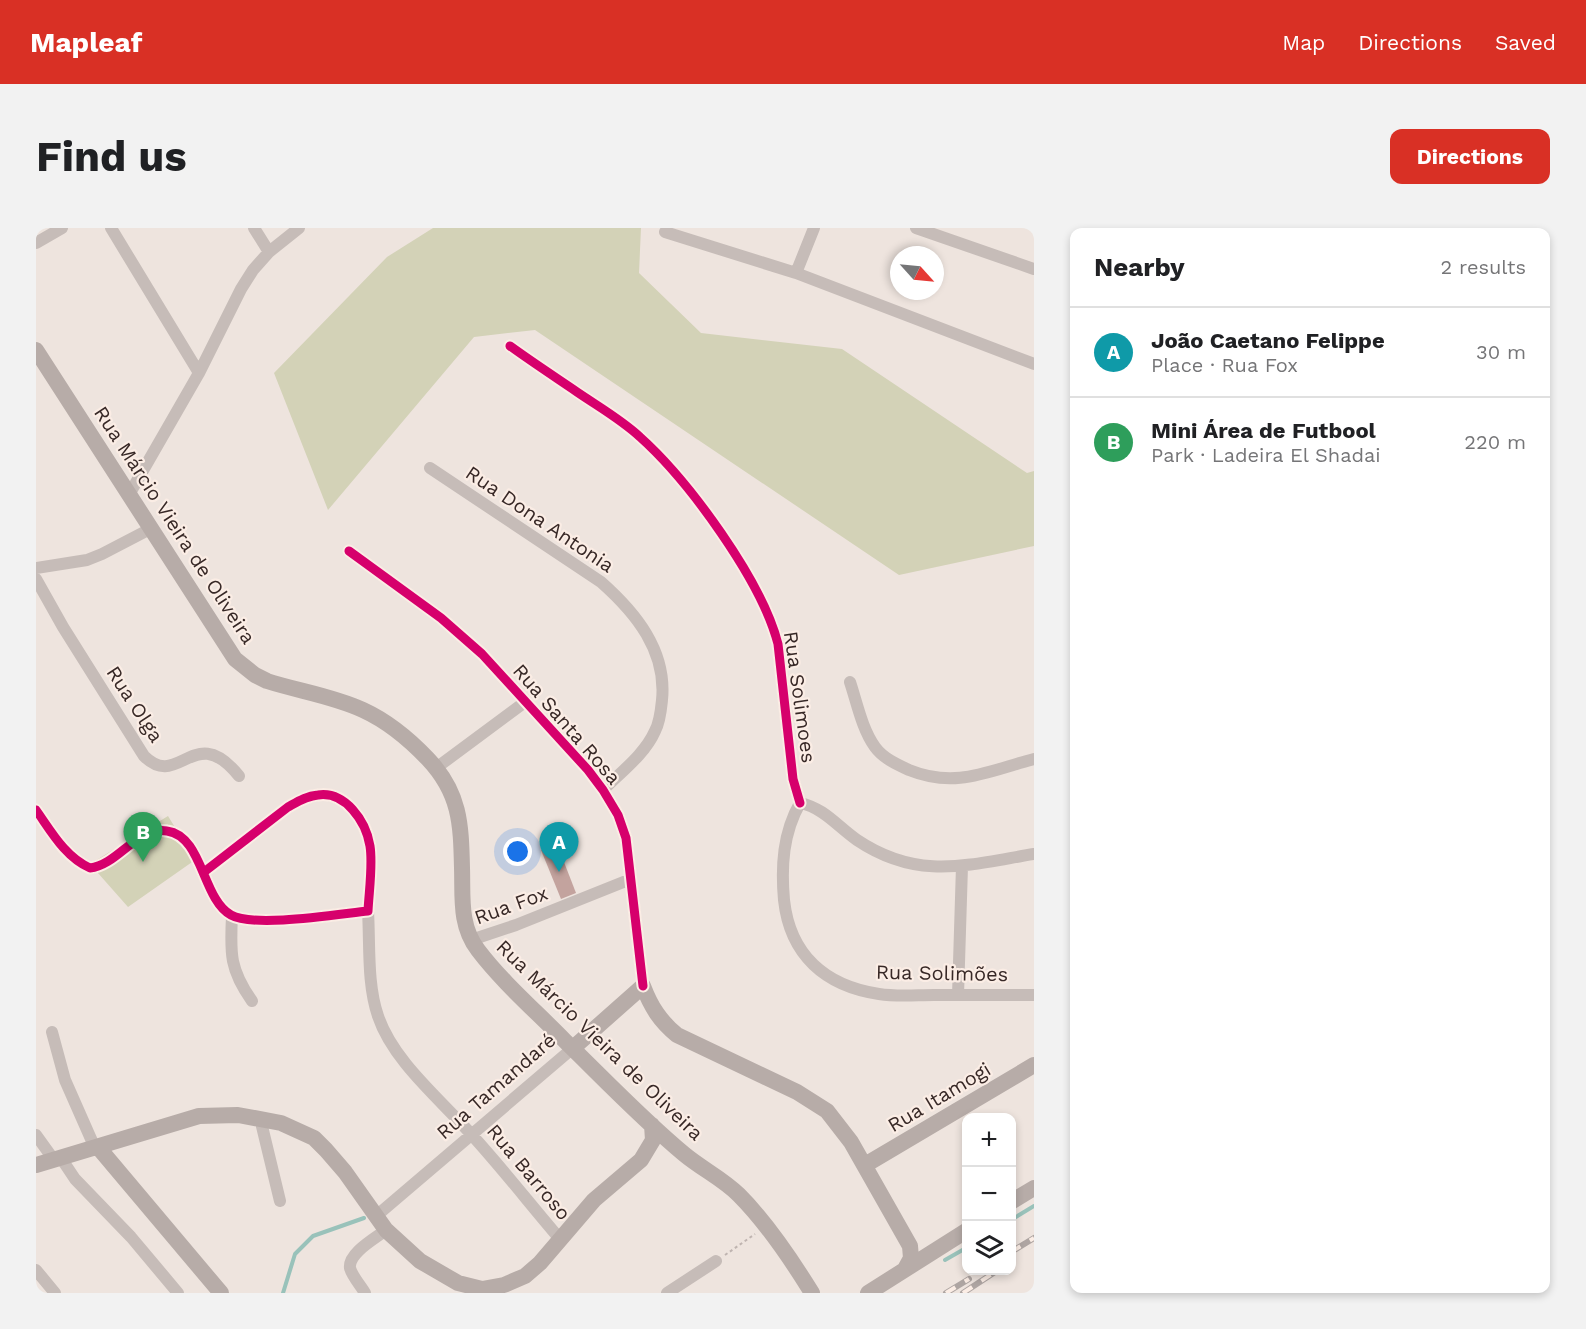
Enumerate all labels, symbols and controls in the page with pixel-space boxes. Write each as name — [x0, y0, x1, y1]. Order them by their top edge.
text: Mapleaf — [30, 26, 142, 59]
text: Map — [1282, 30, 1325, 55]
text: Directions — [1358, 30, 1462, 55]
text: Saved — [1495, 30, 1556, 55]
button: Directions — [1390, 129, 1550, 184]
text: Find us — [36, 132, 187, 181]
north arrow — [890, 246, 944, 300]
text: Nearby — [1094, 252, 1185, 282]
text: 2 results — [1441, 255, 1526, 279]
text: João Caetano Felippe — [1151, 328, 1385, 353]
text: A — [1107, 340, 1120, 364]
text: 30 m — [1476, 340, 1526, 364]
text: Place · Rua Fox — [1151, 353, 1298, 377]
street label: Rua Márcio Vieira de Oliveira — [89, 402, 261, 648]
text: Mini Área de Futbool — [1151, 418, 1376, 443]
text: B — [1107, 430, 1120, 454]
text: 220 m — [1464, 430, 1526, 454]
text: Park · Ladeira El Shadai — [1151, 443, 1381, 467]
street label: Rua Dona Antonia — [461, 461, 619, 577]
street label: Rua Solimoes — [779, 630, 821, 764]
street label: Rua Santa Rosa — [508, 659, 626, 789]
street label: Rua Olga — [101, 661, 169, 747]
pin: B — [124, 812, 162, 862]
pin: A — [540, 822, 578, 872]
your location — [503, 837, 532, 866]
street label: Rua Fox — [471, 881, 551, 929]
street label: Rua Márcio Vieira de Oliveira — [492, 935, 708, 1145]
street label: Rua Solimões — [876, 960, 1008, 986]
street label: Rua Tamandaré — [432, 1028, 560, 1144]
street label: Rua Itamogi — [883, 1057, 995, 1137]
map controls — [962, 1113, 1016, 1275]
button: + — [962, 1113, 1016, 1167]
street label: Rua Barroso — [482, 1119, 576, 1225]
button: − — [962, 1167, 1016, 1221]
button: layers — [962, 1221, 1016, 1275]

